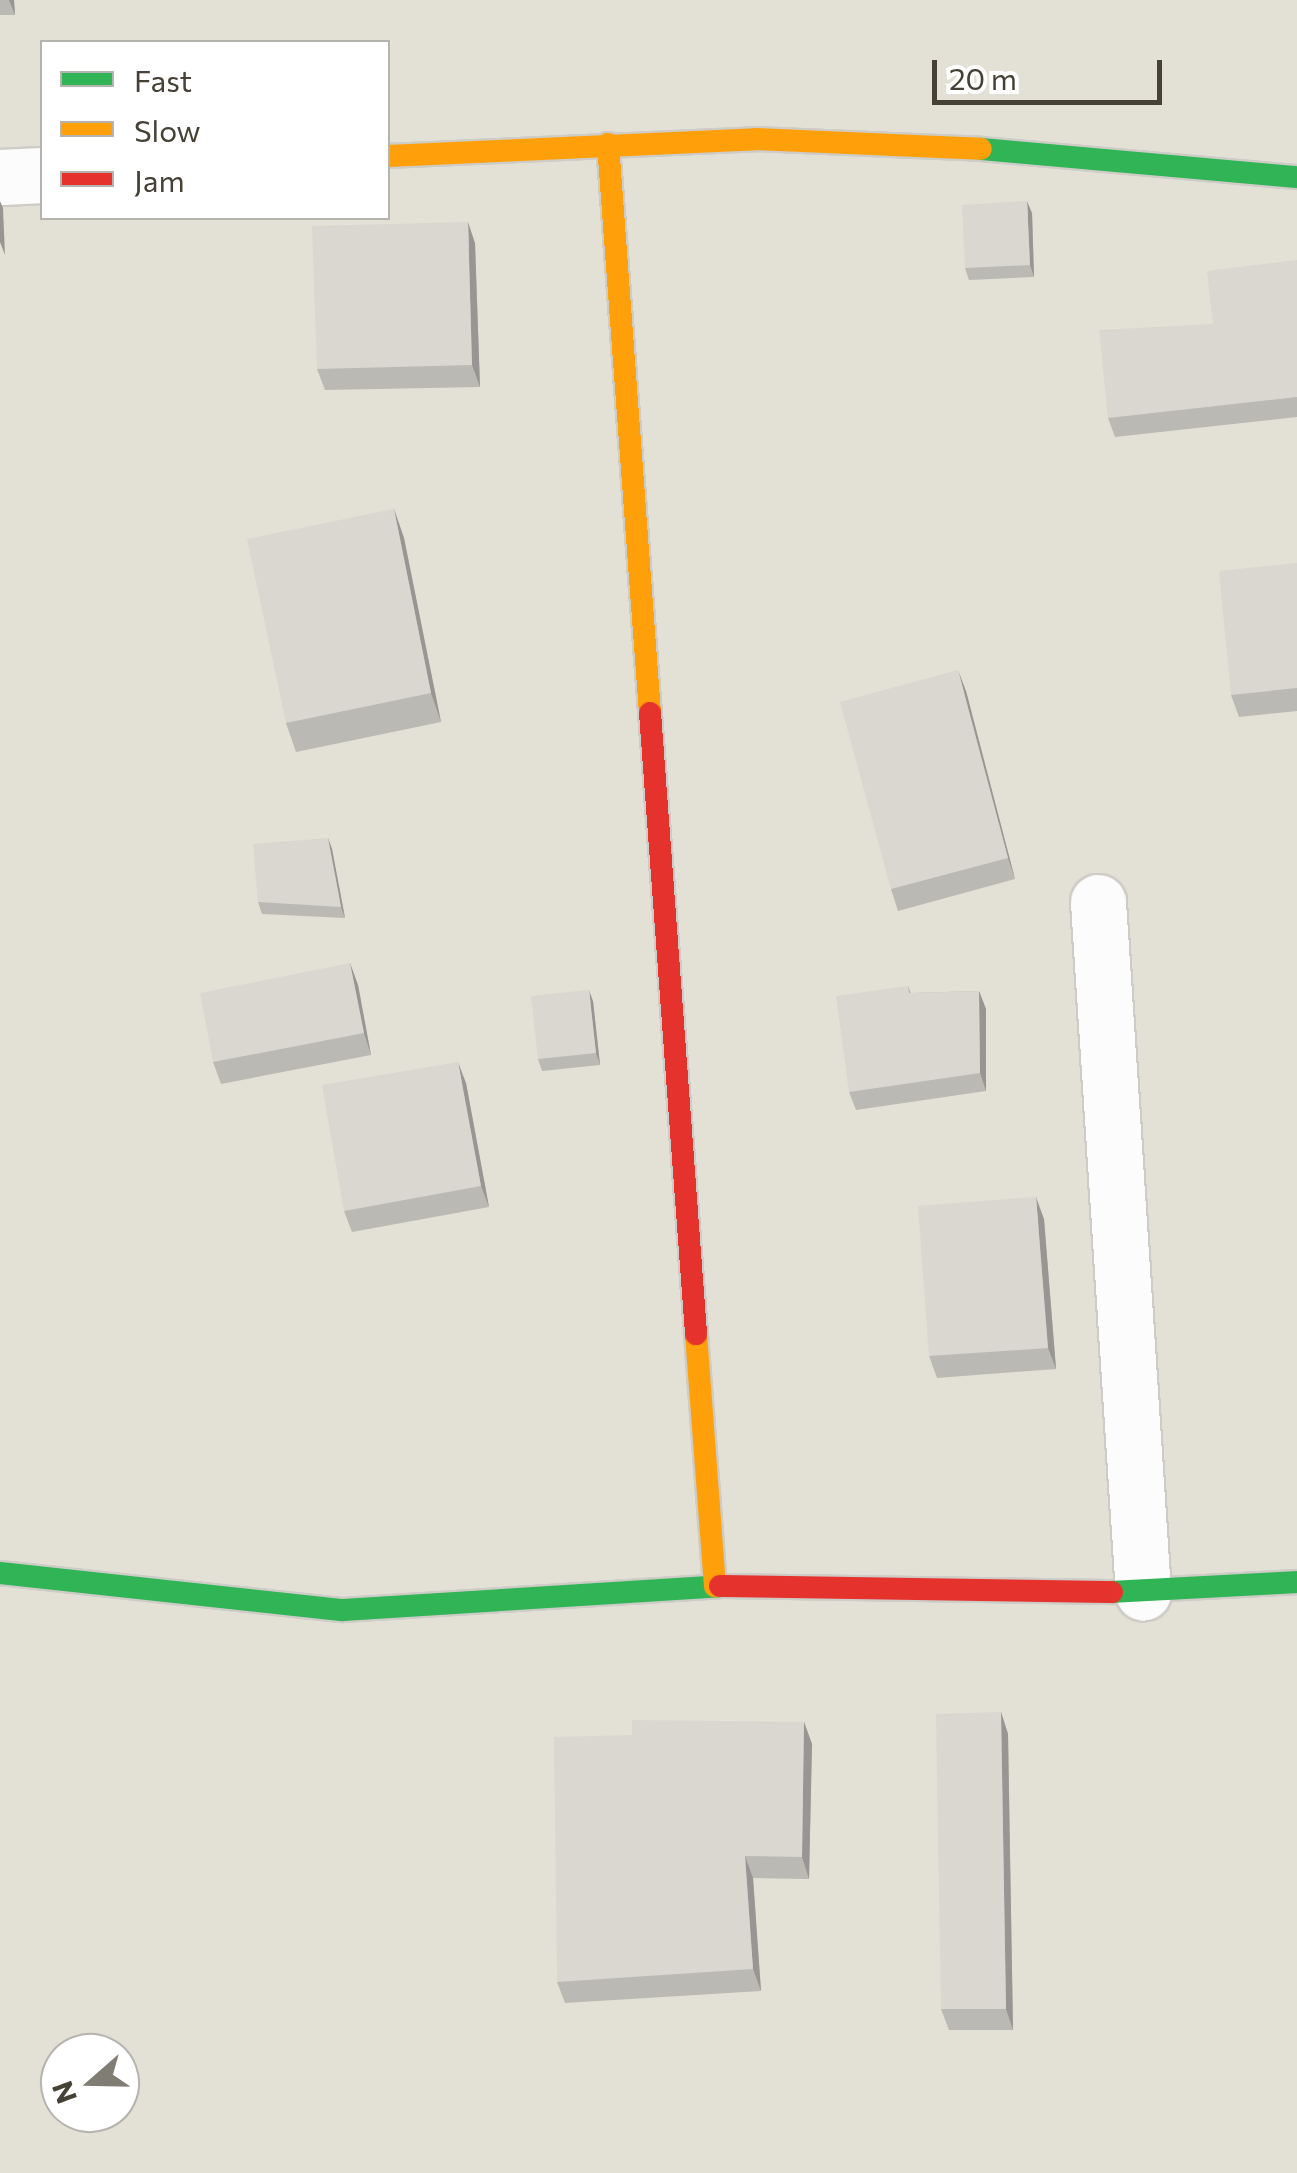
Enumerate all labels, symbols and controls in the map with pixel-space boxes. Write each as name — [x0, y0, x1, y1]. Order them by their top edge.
legend — [40, 40, 390, 220]
scale bar — [937, 40, 1167, 102]
text: 20 m — [949, 59, 1017, 96]
text: Fast — [134, 61, 192, 98]
text: Slow — [134, 111, 201, 148]
text: Jam — [134, 161, 185, 198]
north arrow — [40, 2033, 140, 2133]
text: N — [44, 2077, 83, 2108]

